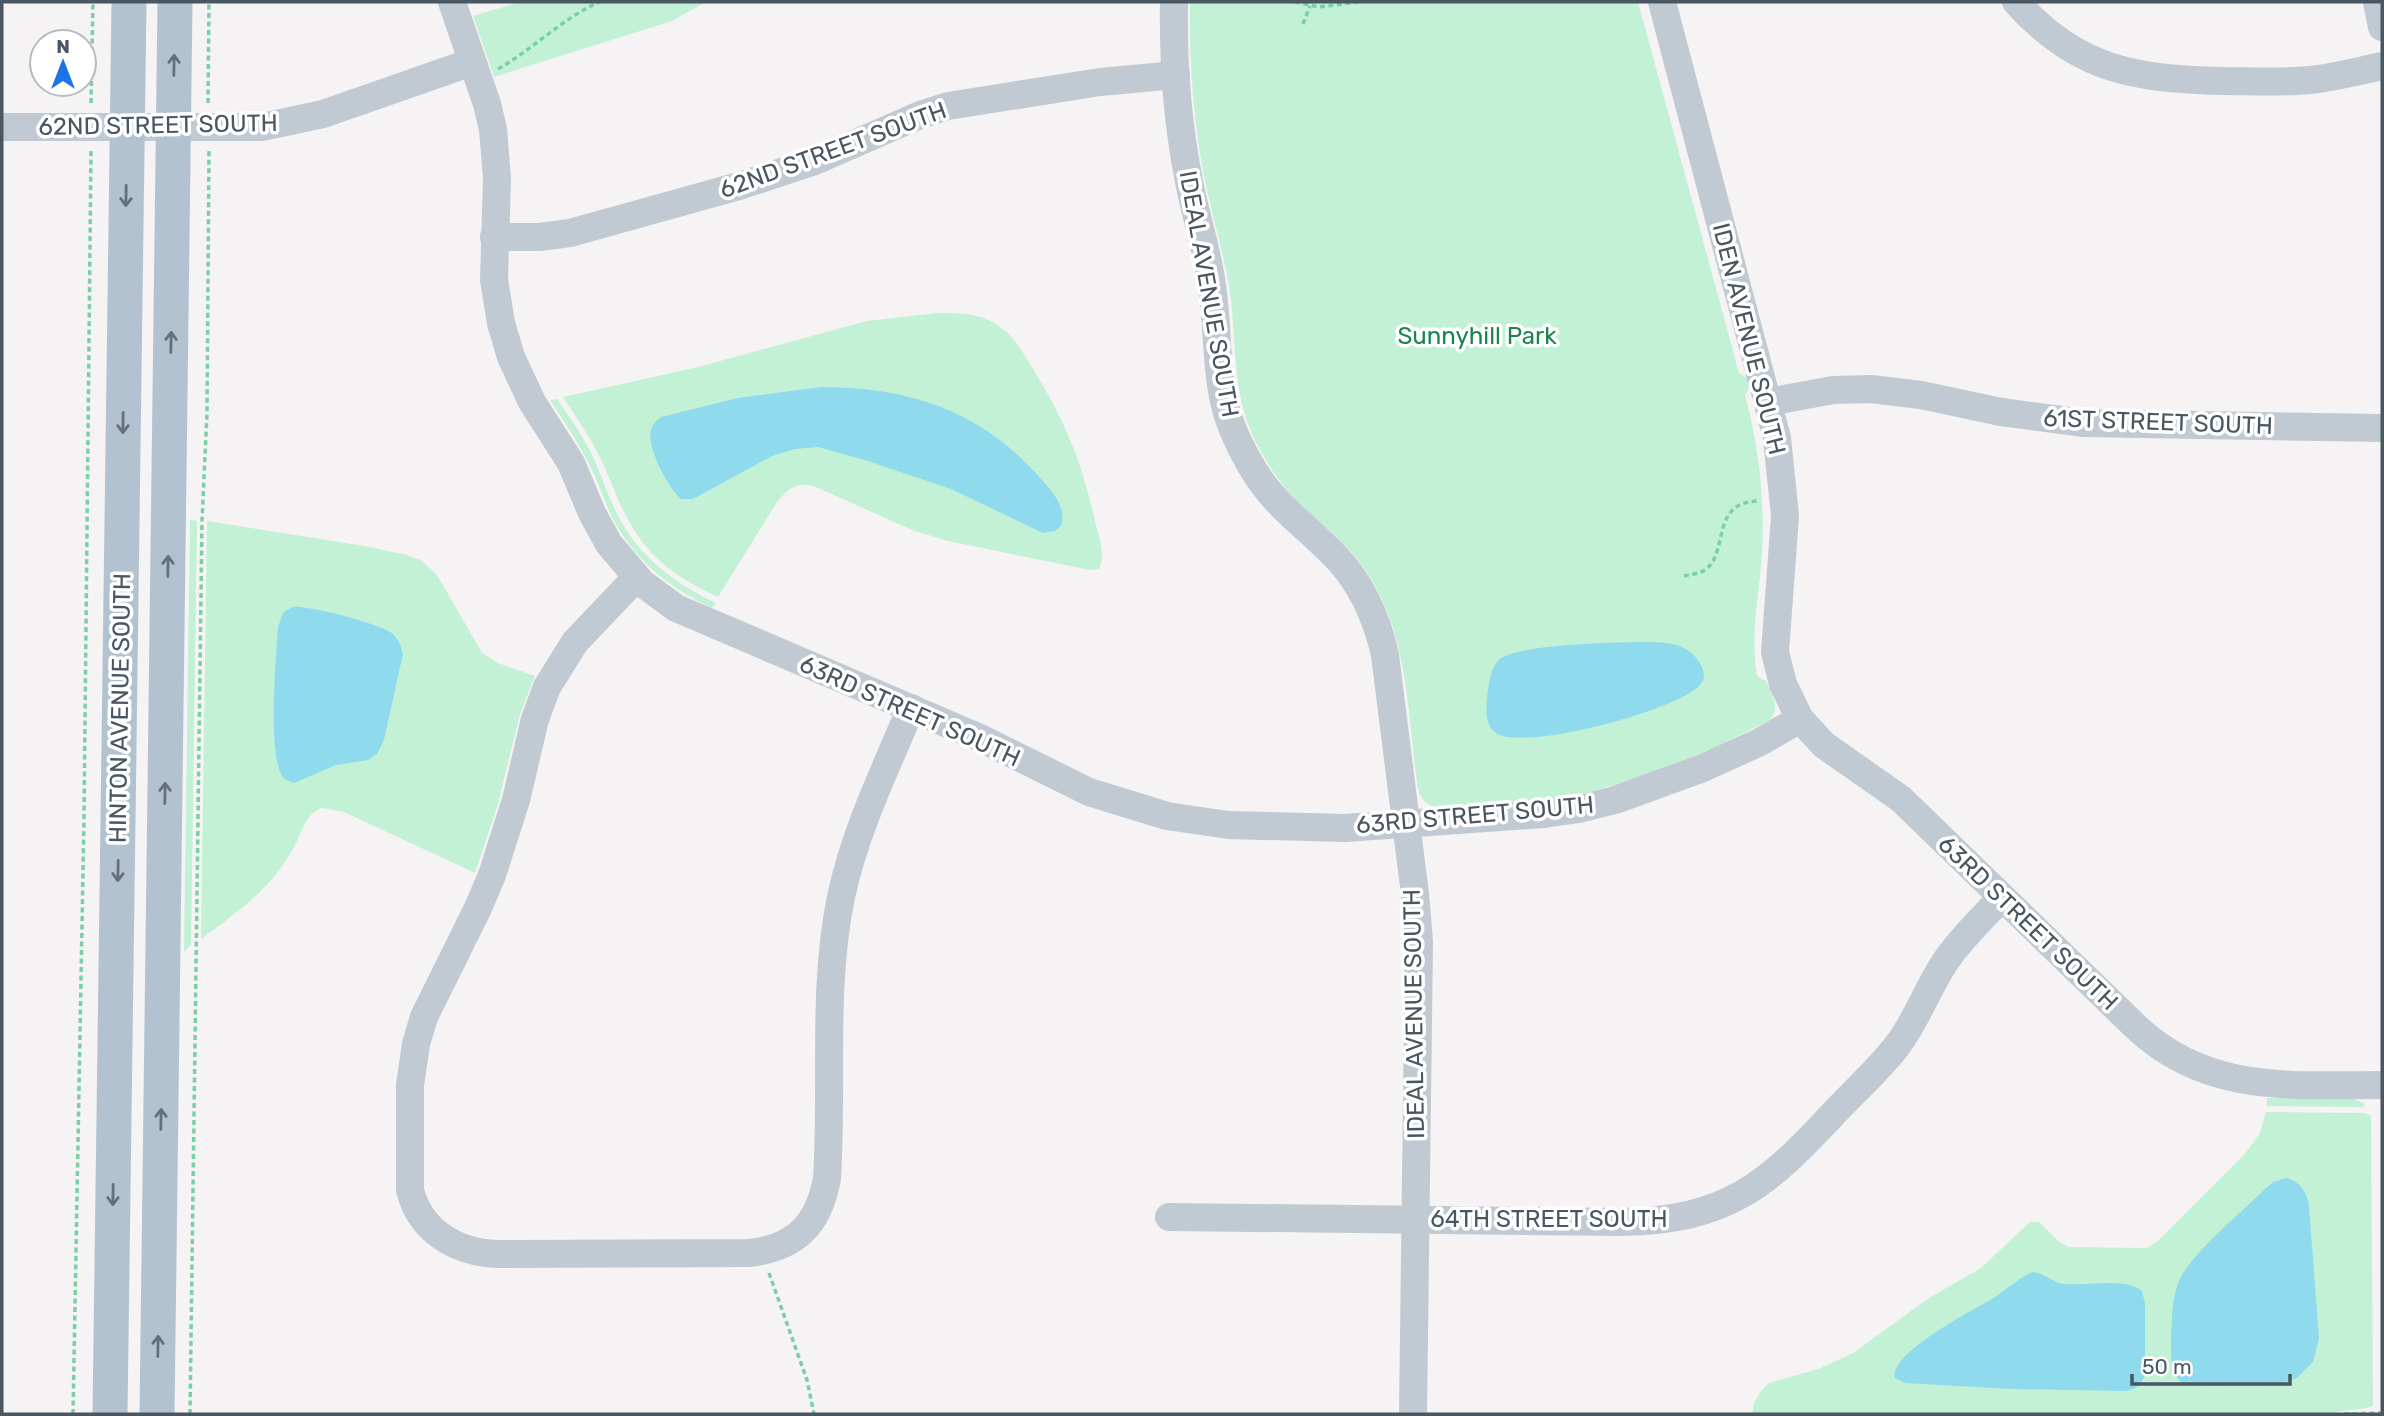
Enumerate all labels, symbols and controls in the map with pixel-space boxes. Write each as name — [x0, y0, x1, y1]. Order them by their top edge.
north arrow — [28, 28, 98, 98]
text: N — [56, 35, 70, 58]
one-way arrow — [168, 54, 181, 77]
street label: 62ND STREET SOUTH — [716, 96, 950, 204]
street label: 62ND STREET SOUTH — [38, 109, 278, 141]
street label: IDEAL AVENUE SOUTH — [1174, 168, 1244, 420]
one-way arrow — [119, 184, 133, 207]
street label: IDEN AVENUE SOUTH — [1707, 220, 1791, 458]
park label: Sunnyhill Park — [1397, 322, 1557, 350]
one-way arrow — [164, 330, 178, 353]
street label: 61ST STREET SOUTH — [2043, 404, 2273, 440]
one-way arrow — [116, 412, 130, 435]
one-way arrow — [161, 554, 175, 577]
street label: HINTON AVENUE SOUTH — [104, 573, 136, 843]
street label: 63RD STREET SOUTH — [795, 650, 1025, 772]
one-way arrow — [158, 782, 172, 805]
street label: 63RD STREET SOUTH — [1355, 791, 1595, 839]
street label: 63RD STREET SOUTH — [1932, 830, 2124, 1016]
one-way arrow — [111, 860, 124, 883]
street label: IDEAL AVENUE SOUTH — [1398, 889, 1430, 1139]
one-way arrow — [154, 1107, 167, 1130]
one-way arrow — [106, 1183, 120, 1206]
street label: 64TH STREET SOUTH — [1430, 1205, 1668, 1233]
one-way arrow — [151, 1335, 164, 1358]
scale bar — [2132, 1342, 2290, 1386]
text: 50 m — [2142, 1354, 2192, 1379]

